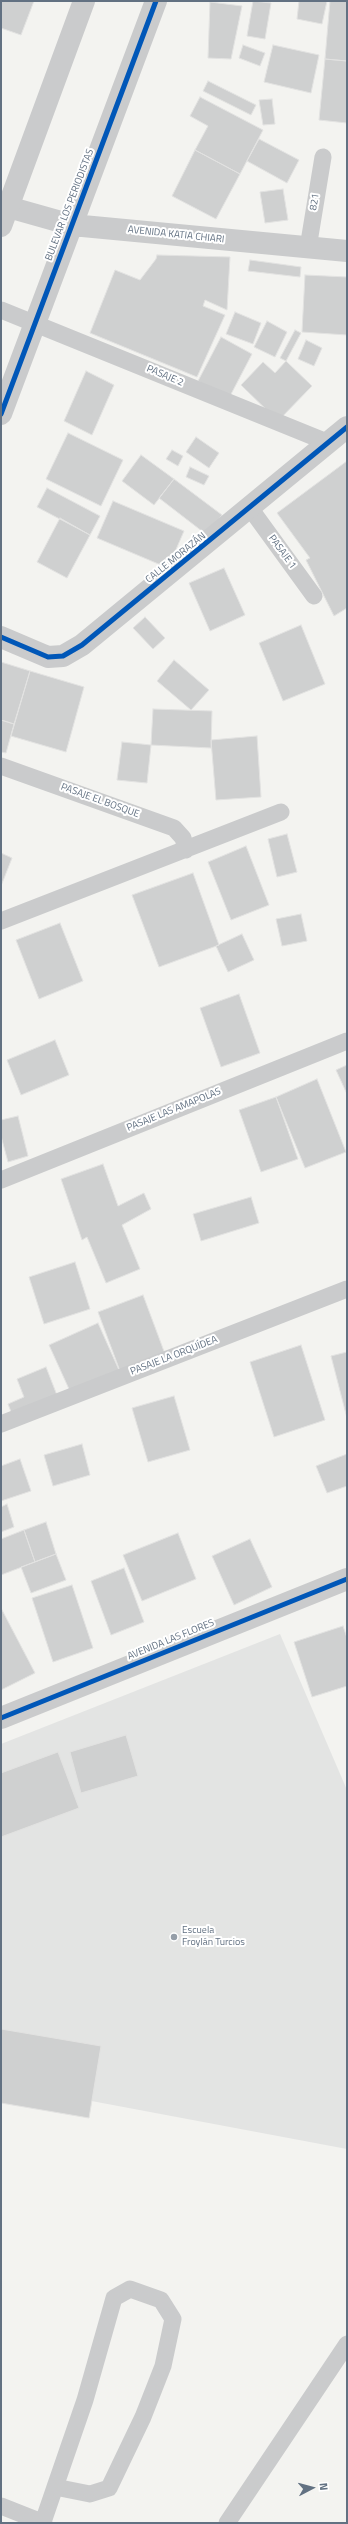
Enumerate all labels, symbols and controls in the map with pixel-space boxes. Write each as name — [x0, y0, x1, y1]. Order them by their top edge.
street label: BULEVAR LOS PERIODISTAS — [43, 147, 97, 263]
street label: 821 — [308, 193, 322, 211]
street label: AVENIDA KATIA CHIARI — [127, 224, 225, 246]
street label: PASAJE 2 — [145, 363, 185, 389]
street label: CALLE MORAZÁN — [144, 530, 208, 586]
street label: PASAJE 1 — [266, 533, 298, 571]
street label: PASAJE EL BOSQUE — [59, 781, 141, 821]
street label: PASAJE LAS AMAPOLAS — [125, 1086, 223, 1134]
street label: PASAJE LA ORQUÍDEA — [129, 1334, 219, 1378]
street label: AVENIDA LAS FLORES — [126, 1617, 216, 1663]
place label: Escuela Froylán Turcios — [182, 1925, 245, 1948]
marker: Escuela Froylán Turcios — [169, 1932, 179, 1942]
north arrow — [292, 2468, 332, 2508]
text: N — [316, 2482, 332, 2491]

